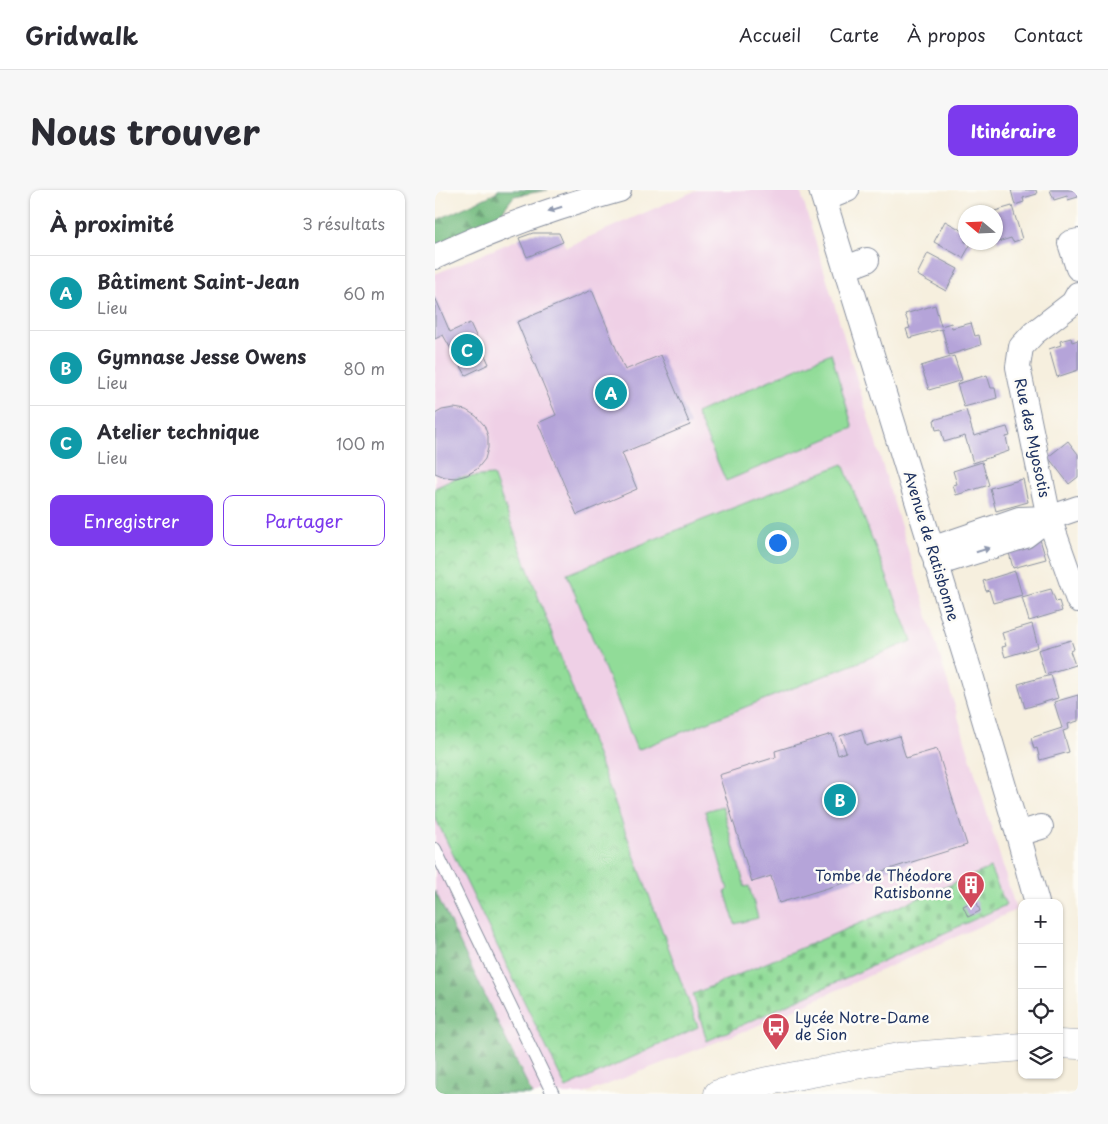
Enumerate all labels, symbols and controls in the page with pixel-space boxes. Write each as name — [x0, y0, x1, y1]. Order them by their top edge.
text: Gridwalk — [25, 17, 138, 53]
text: Accueil — [739, 21, 801, 48]
text: Carte — [829, 21, 879, 48]
text: À propos — [907, 21, 985, 48]
text: Contact — [1013, 21, 1083, 48]
text: Nous trouver — [30, 104, 260, 157]
button: Itinéraire — [948, 105, 1078, 156]
one-way arrow — [547, 205, 562, 213]
north arrow — [958, 205, 1003, 250]
text: À proximité — [50, 207, 174, 239]
text: 3 résultats — [302, 211, 385, 235]
text: Bâtiment Saint-Jean — [97, 267, 300, 295]
text: A — [60, 281, 72, 305]
text: 60 m — [343, 281, 385, 305]
text: Lieu — [97, 295, 128, 319]
pin: C — [451, 331, 483, 369]
text: Gymnase Jesse Owens — [97, 342, 306, 370]
text: B — [61, 356, 71, 380]
text: 80 m — [343, 356, 385, 380]
text: Lieu — [97, 370, 128, 394]
pin: A — [595, 374, 627, 412]
street label: Rue des Myosotis — [1010, 376, 1057, 500]
text: Atelier technique — [97, 417, 260, 445]
text: C — [60, 431, 72, 455]
text: 100 m — [336, 431, 385, 455]
text: Lieu — [97, 445, 128, 469]
street label: Avenue de Ratisbonne — [899, 468, 966, 623]
button: Enregistrer — [50, 495, 213, 546]
button: Partager — [223, 495, 385, 546]
your location — [765, 530, 791, 556]
one-way arrow — [975, 545, 990, 553]
pin: B — [824, 781, 856, 819]
place label: Tombe de Théodore Ratisbonne — [815, 863, 952, 903]
building icon: Tombe de Théodore Ratisbonne — [956, 870, 986, 909]
map controls — [1018, 899, 1063, 1079]
button: + — [1018, 899, 1063, 944]
button: − — [1018, 944, 1063, 989]
button: locate — [1018, 989, 1063, 1034]
place label: Lycée Notre-Dame de Sion — [795, 1005, 929, 1045]
bus stop icon: Lycée Notre-Dame de Sion — [761, 1012, 791, 1051]
button: layers — [1018, 1034, 1063, 1079]

